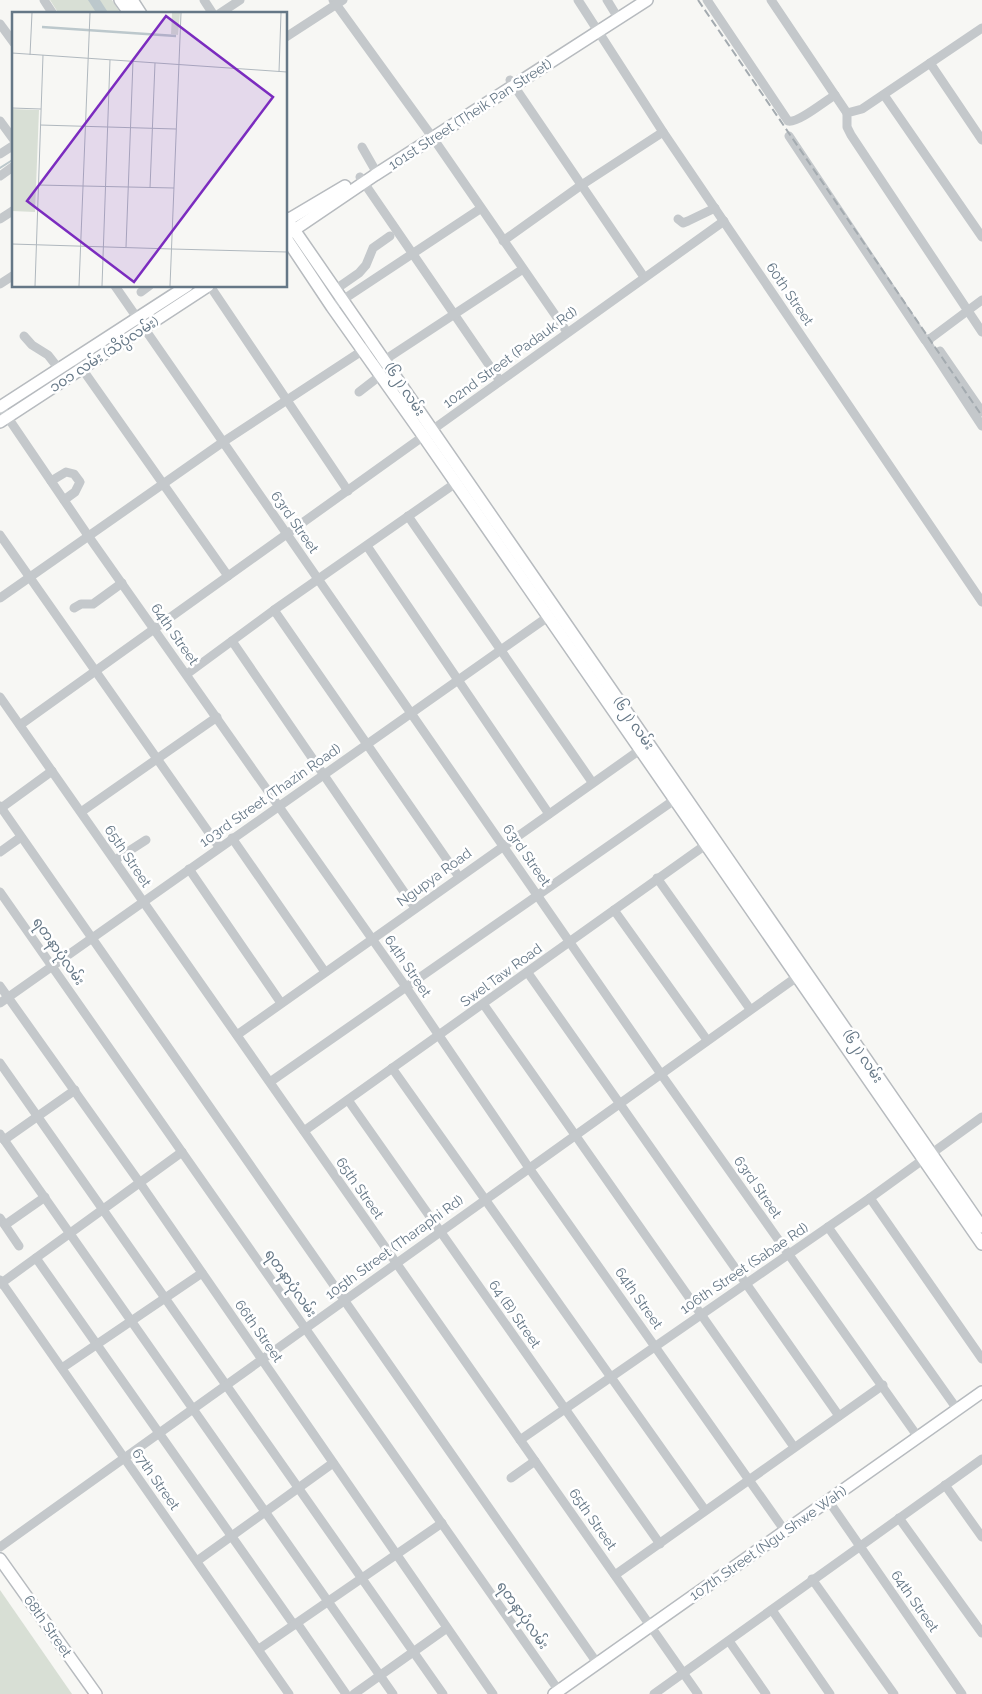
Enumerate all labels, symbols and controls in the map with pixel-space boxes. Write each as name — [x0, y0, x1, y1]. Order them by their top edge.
inset map — [12, 12, 288, 288]
street label: 101st Street (Theik Pan Street) — [385, 55, 555, 173]
street label: 60th Street — [763, 260, 817, 329]
street label: 102nd Street (Padauk Rd) — [440, 303, 580, 411]
street label: ၁၀၁ လမ်း (သိပ္ပံလမ်း) — [45, 311, 164, 399]
street label: (၆၂) လမ်း — [378, 358, 430, 421]
street label: 63rd Street — [268, 488, 322, 556]
street label: 64th Street — [148, 600, 202, 668]
street label: (၆၂) လမ်း — [607, 692, 660, 755]
street label: 103rd Street (Thazin Road) — [196, 740, 344, 850]
street label: 63rd Street — [500, 821, 554, 889]
street label: 65th Street — [101, 822, 155, 890]
street label: Ngupya Road — [394, 845, 474, 909]
street label: ရတနာပုံလမ်း — [26, 913, 90, 990]
street label: 64th Street — [381, 932, 435, 1000]
street label: Swel Taw Road — [457, 940, 545, 1010]
street label: (၆၂) လမ်း — [836, 1025, 888, 1088]
street label: 63rd Street — [731, 1153, 785, 1221]
street label: 65th Street — [333, 1154, 387, 1222]
street label: 105th Street (Tharaphi Rd) — [322, 1191, 466, 1302]
street label: 106th Street (Sabae Rd) — [677, 1219, 811, 1317]
street label: ရတနာပုံလမ်း — [258, 1245, 322, 1322]
street label: 64th Street — [612, 1264, 666, 1332]
street label: 64 (B) Street — [486, 1277, 544, 1351]
street label: 66th Street — [232, 1297, 286, 1365]
street label: 67th Street — [129, 1445, 183, 1513]
street label: 107th Street (Ngu Shwe Wah) — [686, 1482, 850, 1604]
street label: 65th Street — [566, 1485, 620, 1553]
street label: 64th Street — [888, 1567, 942, 1635]
street label: ရတနာပုံလမ်း — [490, 1577, 554, 1654]
street label: 68th Street — [21, 1592, 75, 1660]

